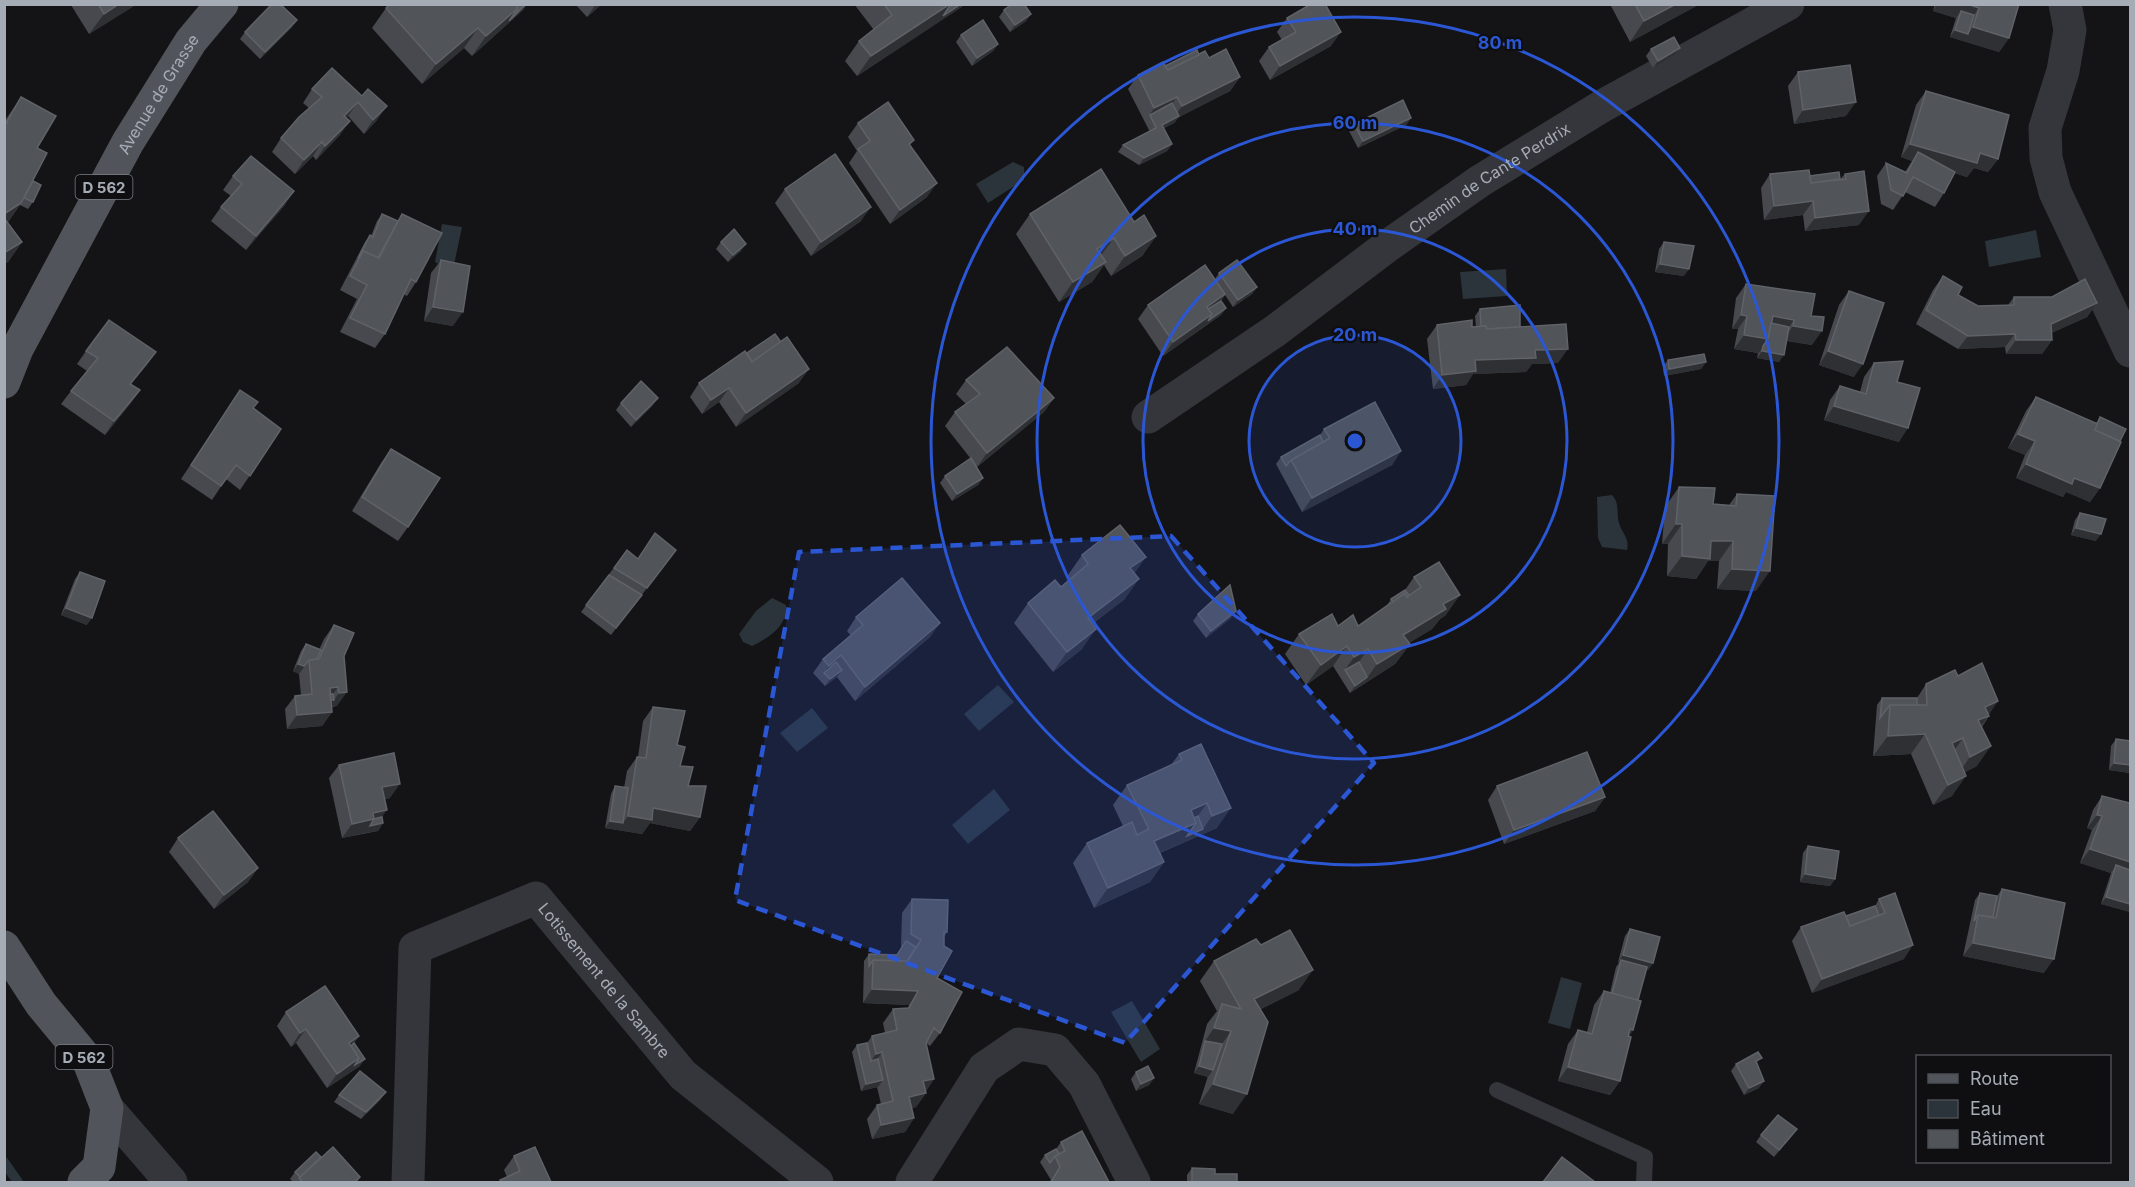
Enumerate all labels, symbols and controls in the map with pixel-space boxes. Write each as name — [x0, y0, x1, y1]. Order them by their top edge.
street label: Avenue de Grasse — [113, 30, 203, 157]
text: 80 m — [1478, 32, 1522, 53]
text: 60 m — [1333, 112, 1377, 133]
street label: Chemin de Cante Perdrix — [1405, 118, 1574, 238]
road number: D 562 — [76, 175, 132, 199]
text: 40 m — [1333, 218, 1378, 239]
text: 20 m — [1333, 324, 1377, 345]
centre of rings — [1345, 431, 1365, 451]
street label: Lotissement de la Sambre — [534, 899, 675, 1062]
road number: D 562 — [56, 1045, 112, 1069]
legend — [1916, 1055, 2111, 1163]
text: Route — [1970, 1068, 2019, 1089]
text: Eau — [1970, 1098, 2002, 1119]
text: Bâtiment — [1970, 1128, 2045, 1149]

